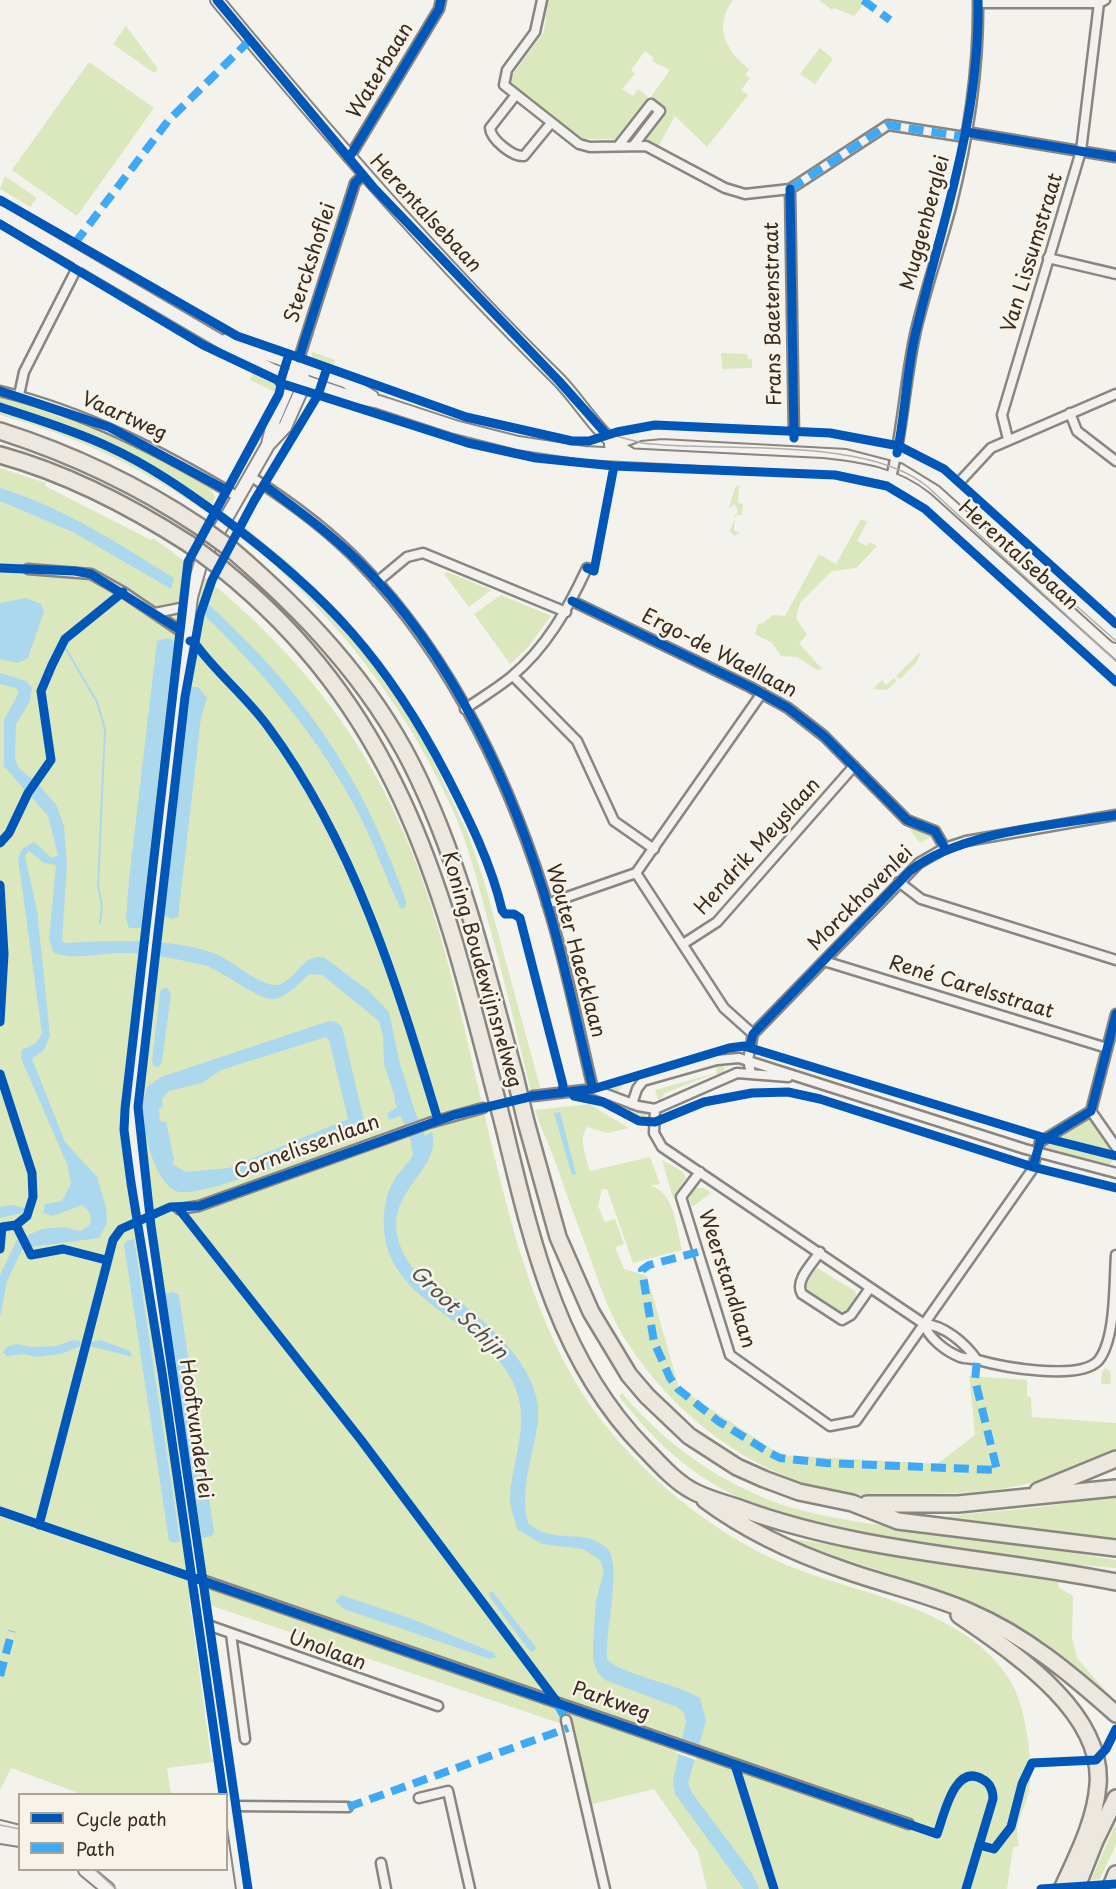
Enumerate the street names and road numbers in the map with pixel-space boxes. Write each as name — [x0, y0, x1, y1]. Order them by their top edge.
street label: Waterbaan — [343, 19, 419, 123]
street label: Herentalsebaan — [364, 150, 486, 278]
street label: Muggenberglei — [896, 153, 956, 293]
street label: Van Lissumstraat — [997, 170, 1069, 336]
street label: Sterckshoflei — [280, 200, 342, 326]
street label: Frans Baetenstraat — [760, 222, 788, 406]
street label: Vaartweg — [77, 387, 171, 447]
street label: Herentalsebaan — [953, 496, 1083, 616]
street label: Ergo-de Waellaan — [637, 605, 801, 703]
street label: Hendrik Meyslaan — [690, 774, 826, 920]
street label: Morckhovenlei — [804, 842, 918, 956]
street label: Koning Boudewijnsnelweg — [436, 849, 526, 1091]
street label: Wouter Haecklaan — [540, 862, 610, 1040]
street label: René Carelsstraat — [885, 951, 1057, 1025]
street label: Cornelissenlaan — [231, 1111, 383, 1185]
street label: Weerstandlaan — [692, 1207, 760, 1351]
street label: Hooftvunderlei — [173, 1358, 217, 1500]
street label: Unolaan — [285, 1626, 369, 1676]
street label: Parkweg — [569, 1678, 653, 1726]

